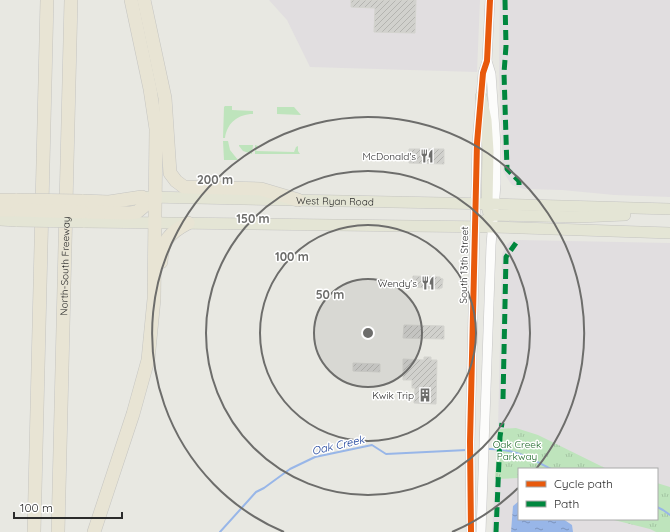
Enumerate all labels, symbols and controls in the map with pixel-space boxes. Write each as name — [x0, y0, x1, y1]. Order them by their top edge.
restaurant icon: McDonald's — [419, 148, 435, 164]
place label: McDonald's — [363, 150, 416, 163]
text: 200 m — [197, 172, 233, 187]
street label: West Ryan Road — [296, 194, 374, 208]
text: 150 m — [236, 211, 270, 226]
street label: North-South Freeway — [57, 216, 72, 316]
street label: South 13th Street — [457, 226, 471, 304]
text: 100 m — [275, 249, 309, 264]
restaurant icon: Wendy's — [420, 275, 436, 291]
place label: Wendy's — [378, 277, 417, 290]
text: 50 m — [316, 287, 344, 302]
centre of rings — [361, 326, 375, 340]
building icon: Kwik Trip — [417, 387, 433, 403]
place label: Kwik Trip — [372, 389, 414, 402]
water label: Oak Creek — [310, 432, 367, 458]
park label: Oak Creek Parkway — [493, 438, 541, 463]
legend — [518, 468, 658, 520]
text: Cycle path — [554, 476, 613, 491]
scale bar — [14, 494, 122, 520]
text: Path — [554, 496, 579, 511]
text: 100 m — [20, 500, 53, 515]

